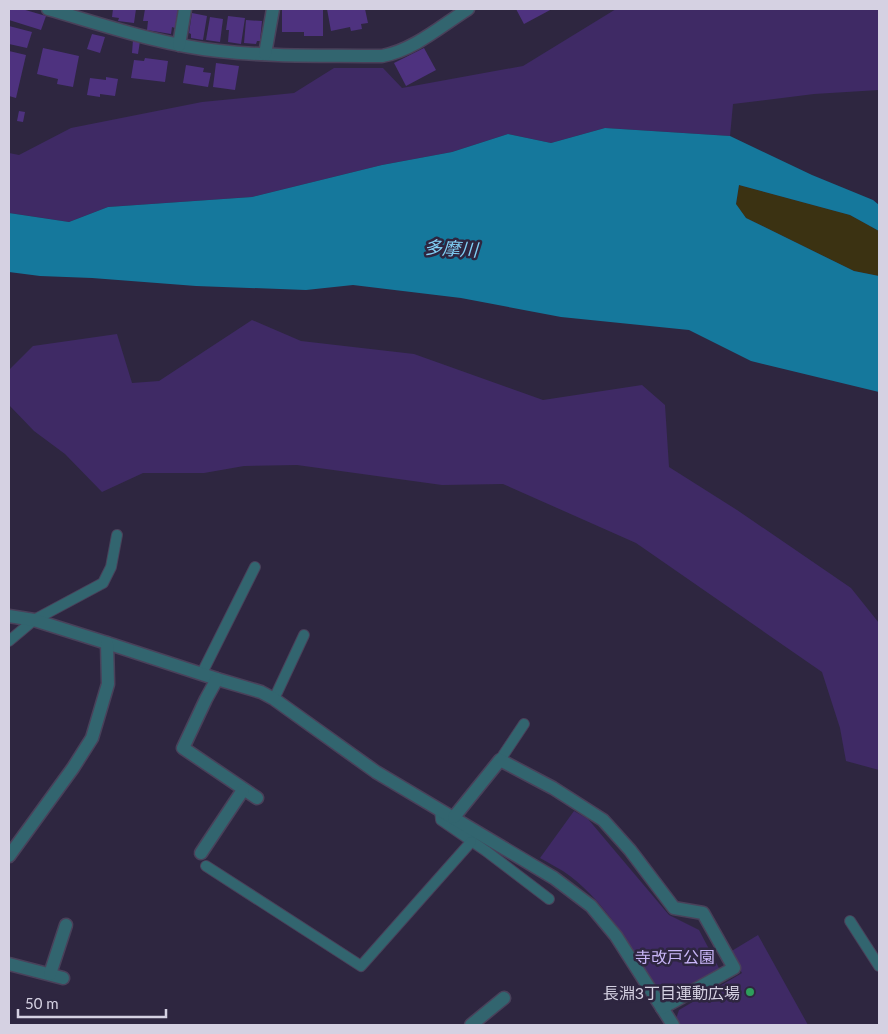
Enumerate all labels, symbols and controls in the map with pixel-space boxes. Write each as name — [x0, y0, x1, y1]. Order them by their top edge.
water label: 多摩川 — [423, 236, 481, 261]
park label: 寺改戸公園 — [635, 947, 715, 966]
place label: 長淵3丁目運動広場 — [603, 983, 740, 1002]
scale bar — [18, 986, 165, 1018]
marker: 長淵3丁目運動広場 — [744, 986, 756, 998]
text: 50 m — [25, 994, 59, 1012]

